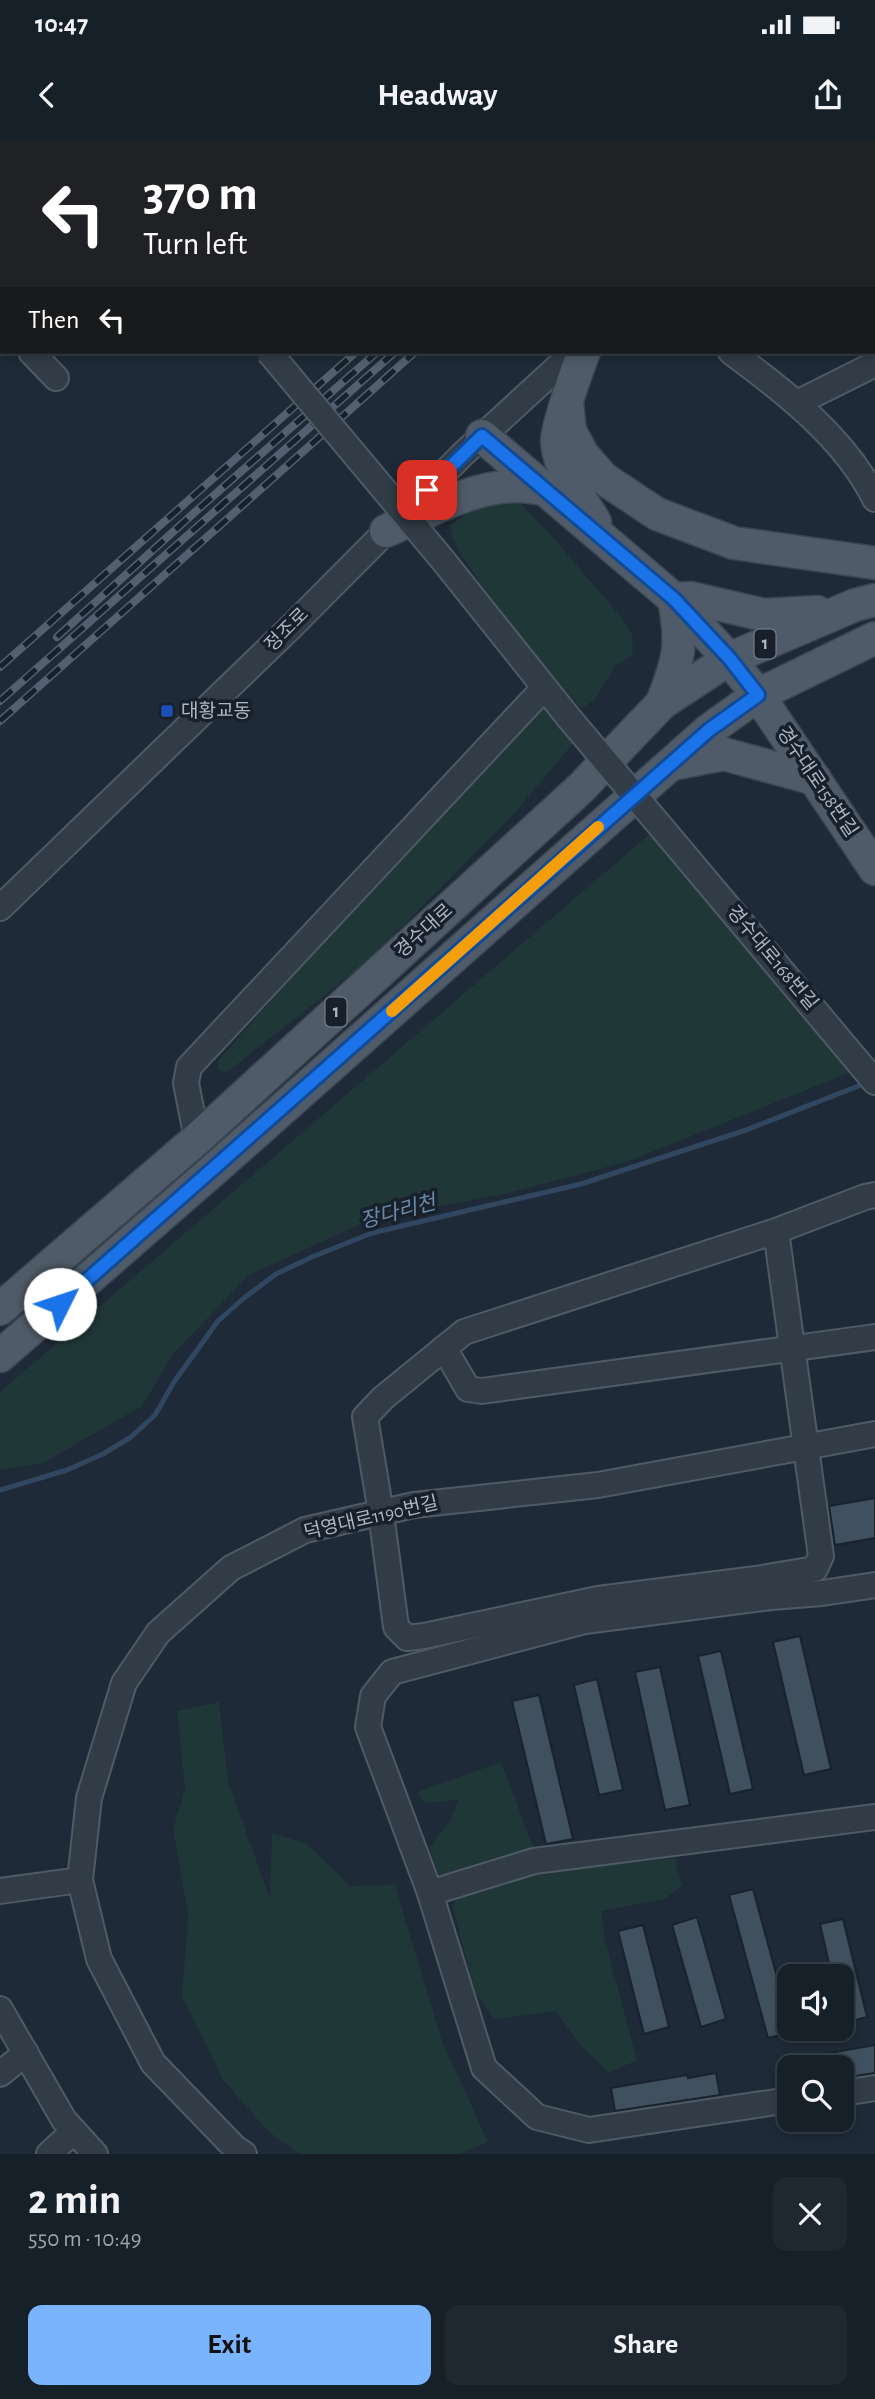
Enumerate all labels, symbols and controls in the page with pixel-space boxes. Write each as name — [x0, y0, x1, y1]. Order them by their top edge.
text: 10:47 — [35, 11, 88, 37]
icon: back — [28, 76, 66, 114]
icon: share — [809, 76, 847, 114]
text: Headway — [377, 79, 498, 111]
icon: left — [28, 168, 119, 259]
text: 370 m — [143, 170, 258, 219]
text: Turn left — [143, 228, 247, 260]
icon: left — [93, 301, 131, 339]
text: Then — [28, 307, 79, 333]
pin — [397, 460, 457, 520]
icon: arrive — [408, 471, 446, 509]
street label: 정조로 — [261, 604, 312, 655]
road number: 1 — [754, 630, 776, 658]
place label: 대황교동 — [181, 700, 251, 721]
marker: 대황교동 — [159, 703, 175, 719]
street label: 경수대로158번길 — [773, 723, 862, 841]
street label: 경수대로 — [391, 900, 456, 961]
street label: 경수대로168번길 — [723, 902, 822, 1014]
road number: 1 — [326, 998, 346, 1026]
water label: 장다리천 — [358, 1190, 441, 1232]
position arrow — [23, 1267, 97, 1341]
street label: 덕영대로1190번길 — [302, 1492, 440, 1543]
map controls — [777, 1964, 854, 2132]
button: sound — [777, 1964, 854, 2041]
button: search — [777, 2055, 854, 2132]
button: close — [773, 2177, 847, 2251]
text: 2 min — [28, 2179, 121, 2221]
text: 550 m · 10:49 — [28, 2228, 142, 2251]
button: Exit — [28, 2305, 431, 2385]
button: Share — [445, 2305, 847, 2385]

